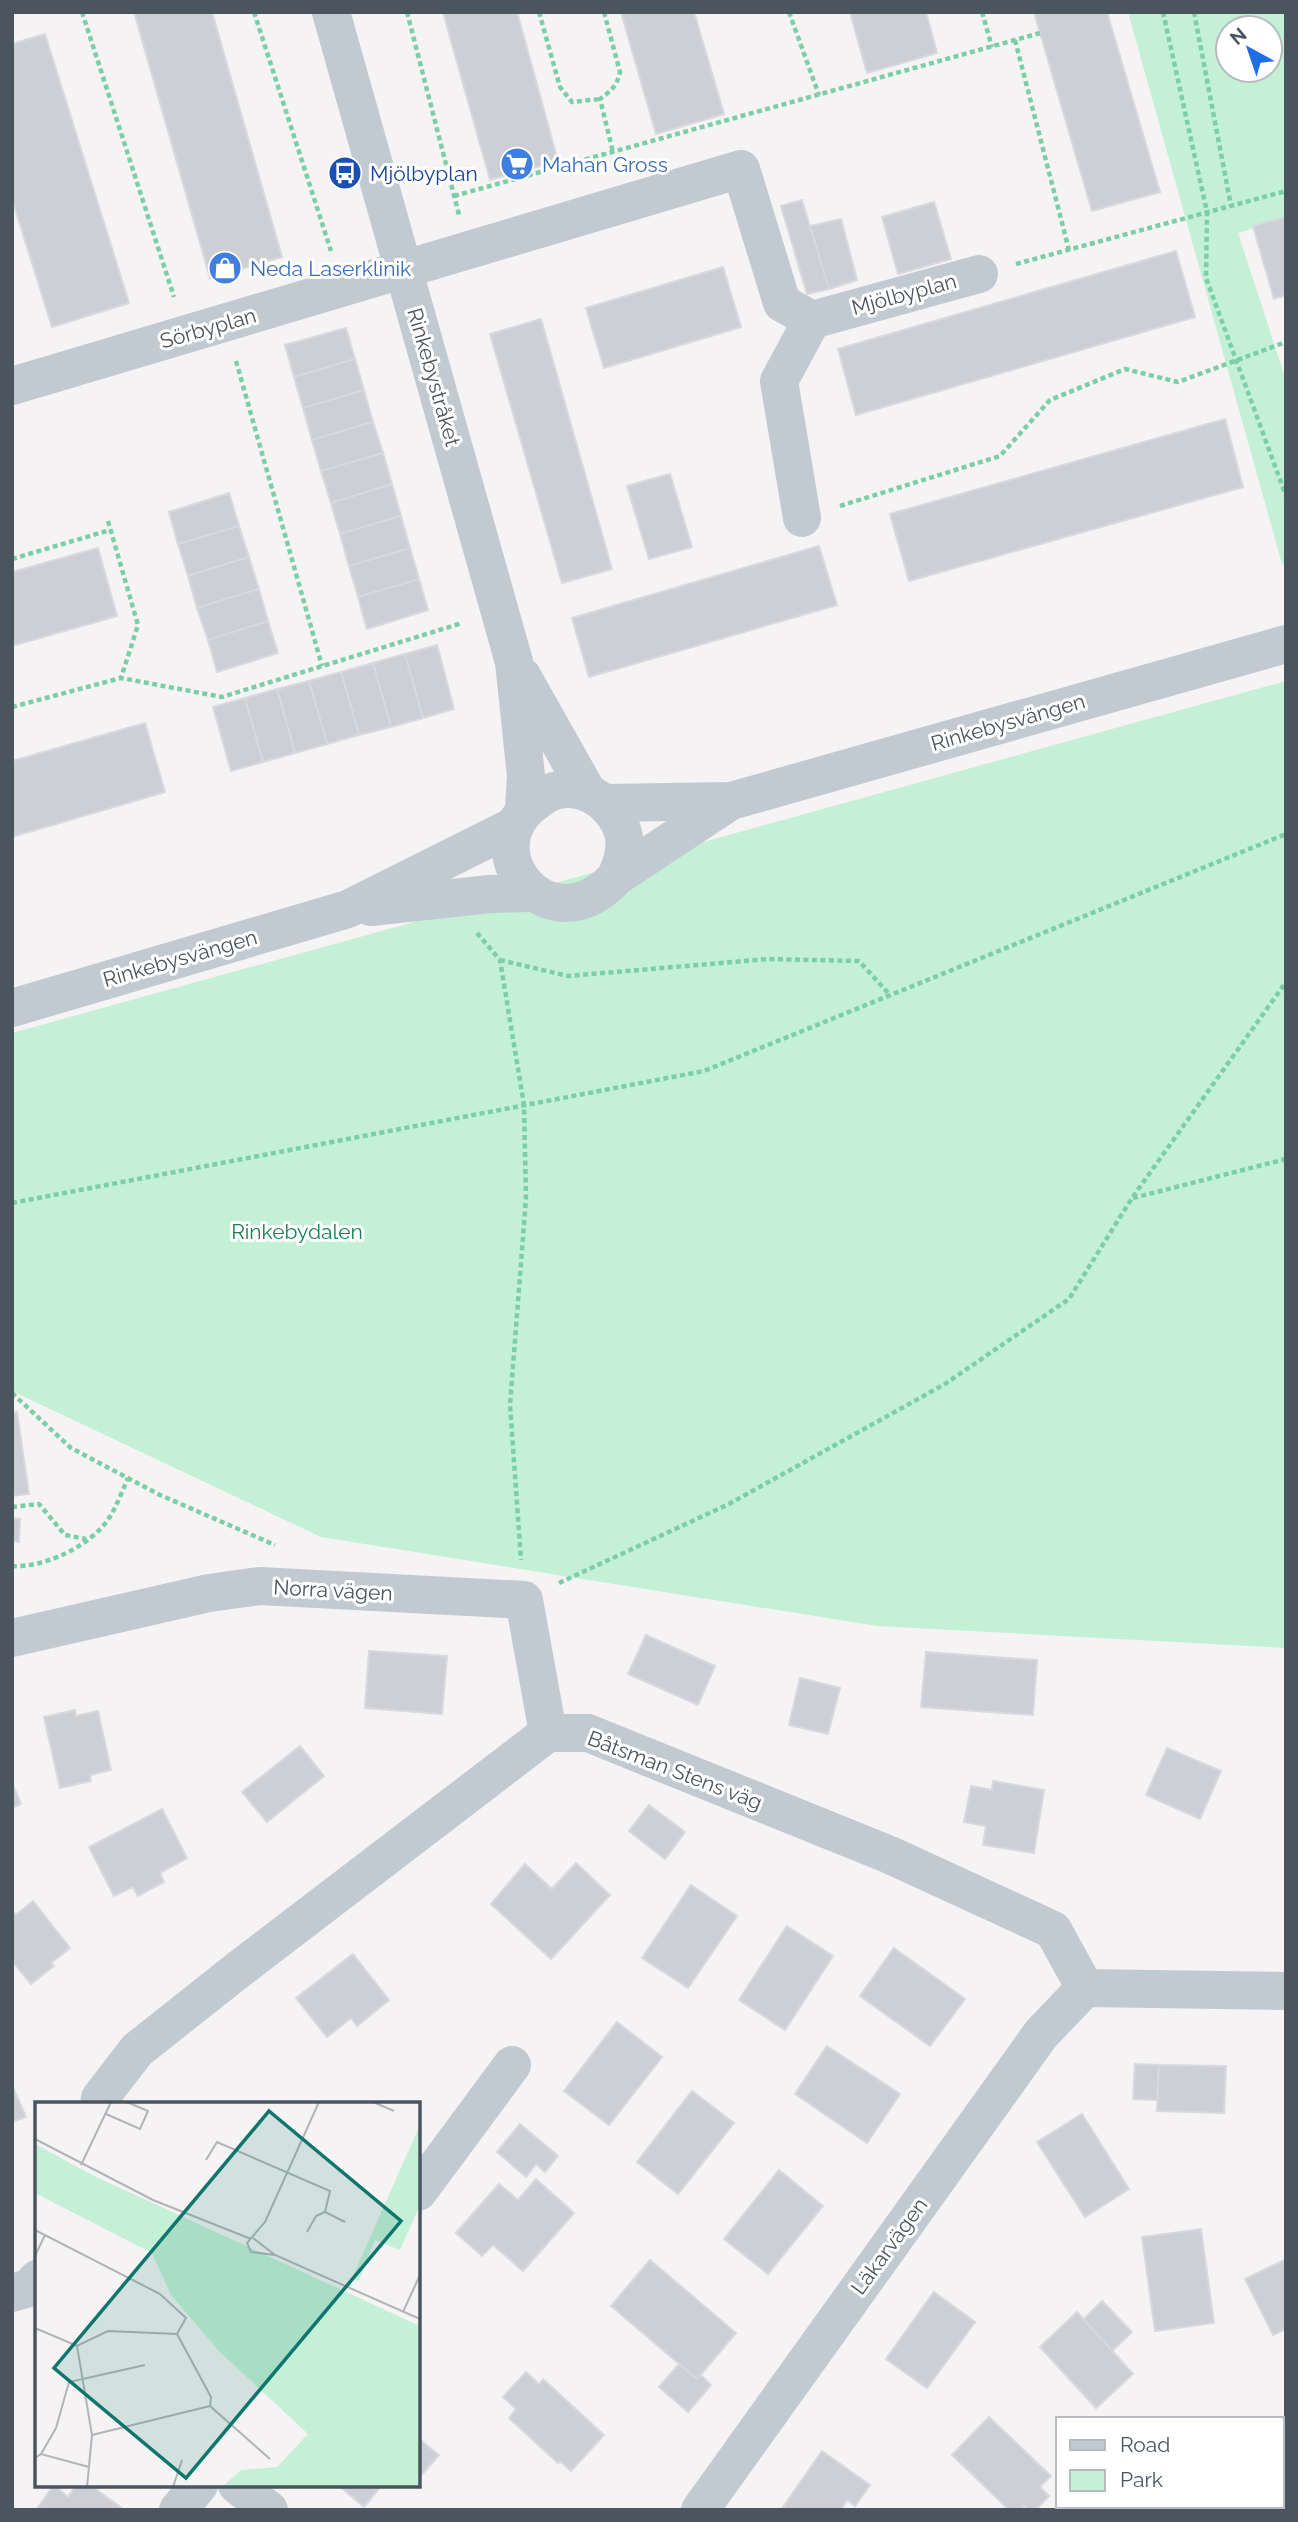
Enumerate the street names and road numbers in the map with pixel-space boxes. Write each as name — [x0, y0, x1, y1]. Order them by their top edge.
street label: Mjölbyplan — [849, 268, 959, 320]
street label: Sörbyplan — [157, 302, 259, 354]
street label: Rinkebystråket — [402, 305, 466, 449]
street label: Rinkebysvängen — [928, 688, 1088, 756]
street label: Rinkebysvängen — [100, 924, 260, 992]
street label: Norra vägen — [273, 1574, 393, 1606]
street label: Båtsman Stens väg — [584, 1725, 766, 1815]
street label: Läkarvägen — [846, 2193, 932, 2299]

